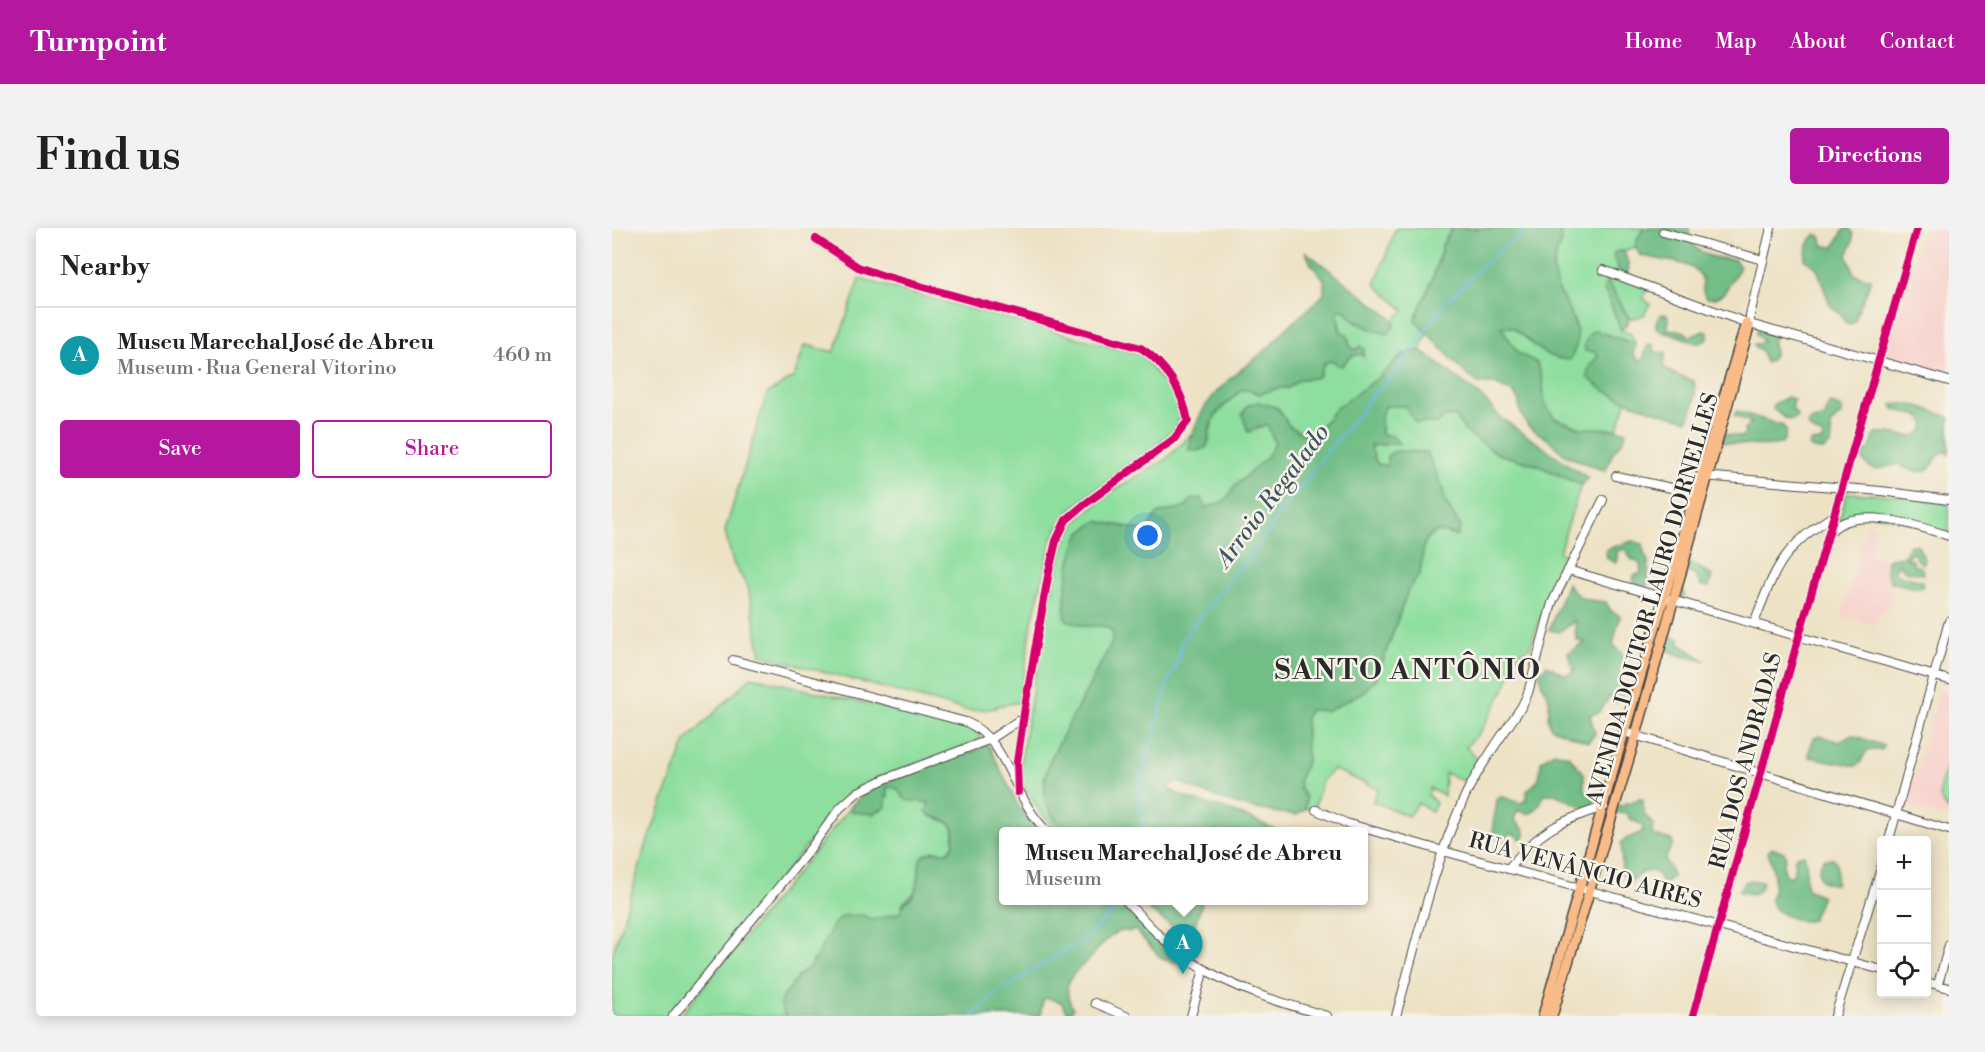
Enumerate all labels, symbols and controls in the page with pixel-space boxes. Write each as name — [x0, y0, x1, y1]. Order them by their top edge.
text: Turnpoint — [30, 25, 166, 60]
text: Home — [1625, 29, 1682, 55]
text: Map — [1715, 29, 1757, 55]
text: About — [1790, 29, 1847, 55]
text: Contact — [1880, 29, 1955, 55]
button: Directions — [1790, 128, 1949, 184]
text: Find us — [36, 130, 180, 183]
text: Nearby — [60, 251, 150, 283]
text: Museu Marechal José de Abreu — [117, 329, 434, 356]
text: A — [72, 343, 87, 368]
text: 460 m — [493, 343, 552, 368]
text: Museum · Rua General Vitorino — [117, 356, 397, 381]
street label: AVENIDA DOUTOR LAURO DORNELLES — [1581, 390, 1725, 809]
water label: Arroio Regalado — [1208, 419, 1337, 576]
button: Save — [60, 420, 300, 478]
button: Share — [312, 420, 552, 478]
your location — [1133, 521, 1162, 550]
street label: RUA DOS ANDRADAS — [1704, 650, 1788, 872]
district label: SANTO ANTÔNIO — [1275, 651, 1541, 688]
street label: RUA VENÂNCIO AIRES — [1466, 826, 1705, 915]
popup — [999, 827, 1368, 905]
map controls — [1877, 836, 1931, 998]
button: + — [1877, 836, 1931, 890]
text: Museu Marechal José de Abreu — [1025, 840, 1342, 867]
text: Museum — [1025, 867, 1102, 892]
button: − — [1877, 890, 1931, 944]
pin: A — [1164, 924, 1202, 974]
button: locate — [1877, 944, 1931, 998]

